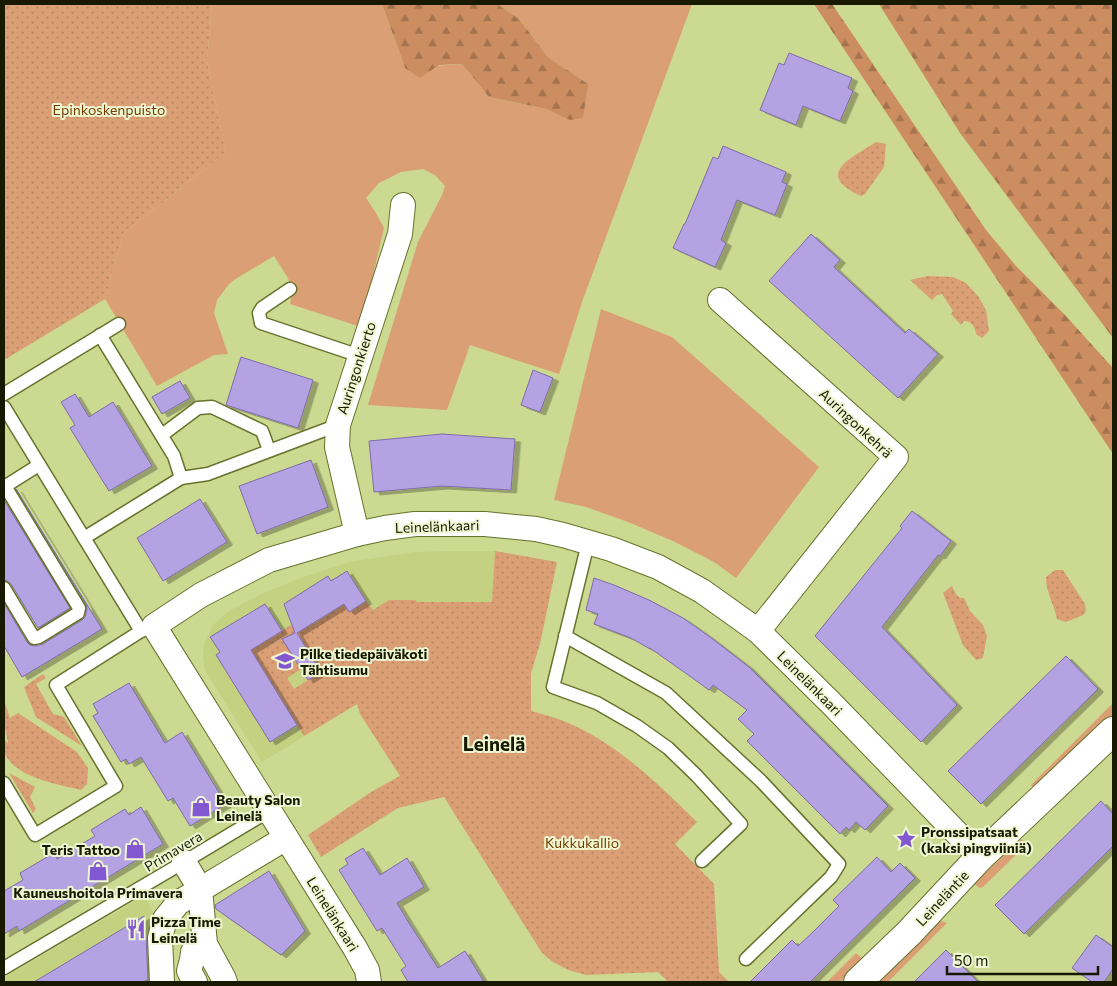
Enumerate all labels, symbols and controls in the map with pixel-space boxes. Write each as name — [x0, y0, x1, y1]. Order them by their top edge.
park label: Epinkoskenpuisto — [53, 101, 165, 118]
street label: Auringonkierto — [333, 319, 379, 417]
street label: Auringonkehrä — [816, 385, 896, 461]
street label: Leinelänkaari — [394, 516, 480, 536]
place label: Pilke tiedepäiväkoti Tähtisumu — [300, 645, 427, 678]
street label: Leinelänkaari — [774, 647, 846, 719]
school or university icon: Pilke tiedepäiväkoti Tähtisumu — [274, 650, 296, 672]
district label: Leinelä — [463, 732, 525, 755]
place label: Beauty Salon Leinelä — [216, 791, 300, 824]
shop icon: Beauty Salon Leinelä — [190, 796, 212, 818]
place label: Pronssipatsaat (kaksi pingviiniä) — [921, 823, 1032, 856]
street label: Primavera — [141, 827, 205, 875]
place icon: Pronssipatsaat (kaksi pingviiniä) — [895, 828, 917, 850]
park label: Kukkukallio — [545, 834, 619, 851]
shop icon: Teris Tattoo — [124, 838, 146, 860]
place label: Teris Tattoo — [42, 841, 120, 858]
shop icon: Kauneushoitola Primavera — [87, 860, 109, 882]
street label: Leineläntie — [912, 867, 972, 929]
street label: Leinelänkaari — [303, 874, 363, 954]
place label: Kauneushoitola Primavera — [13, 884, 183, 901]
place label: Pizza Time Leinelä — [151, 913, 221, 946]
restaurant icon: Pizza Time Leinelä — [125, 918, 147, 940]
scale bar — [947, 944, 1098, 976]
text: 50 m — [954, 951, 988, 969]

